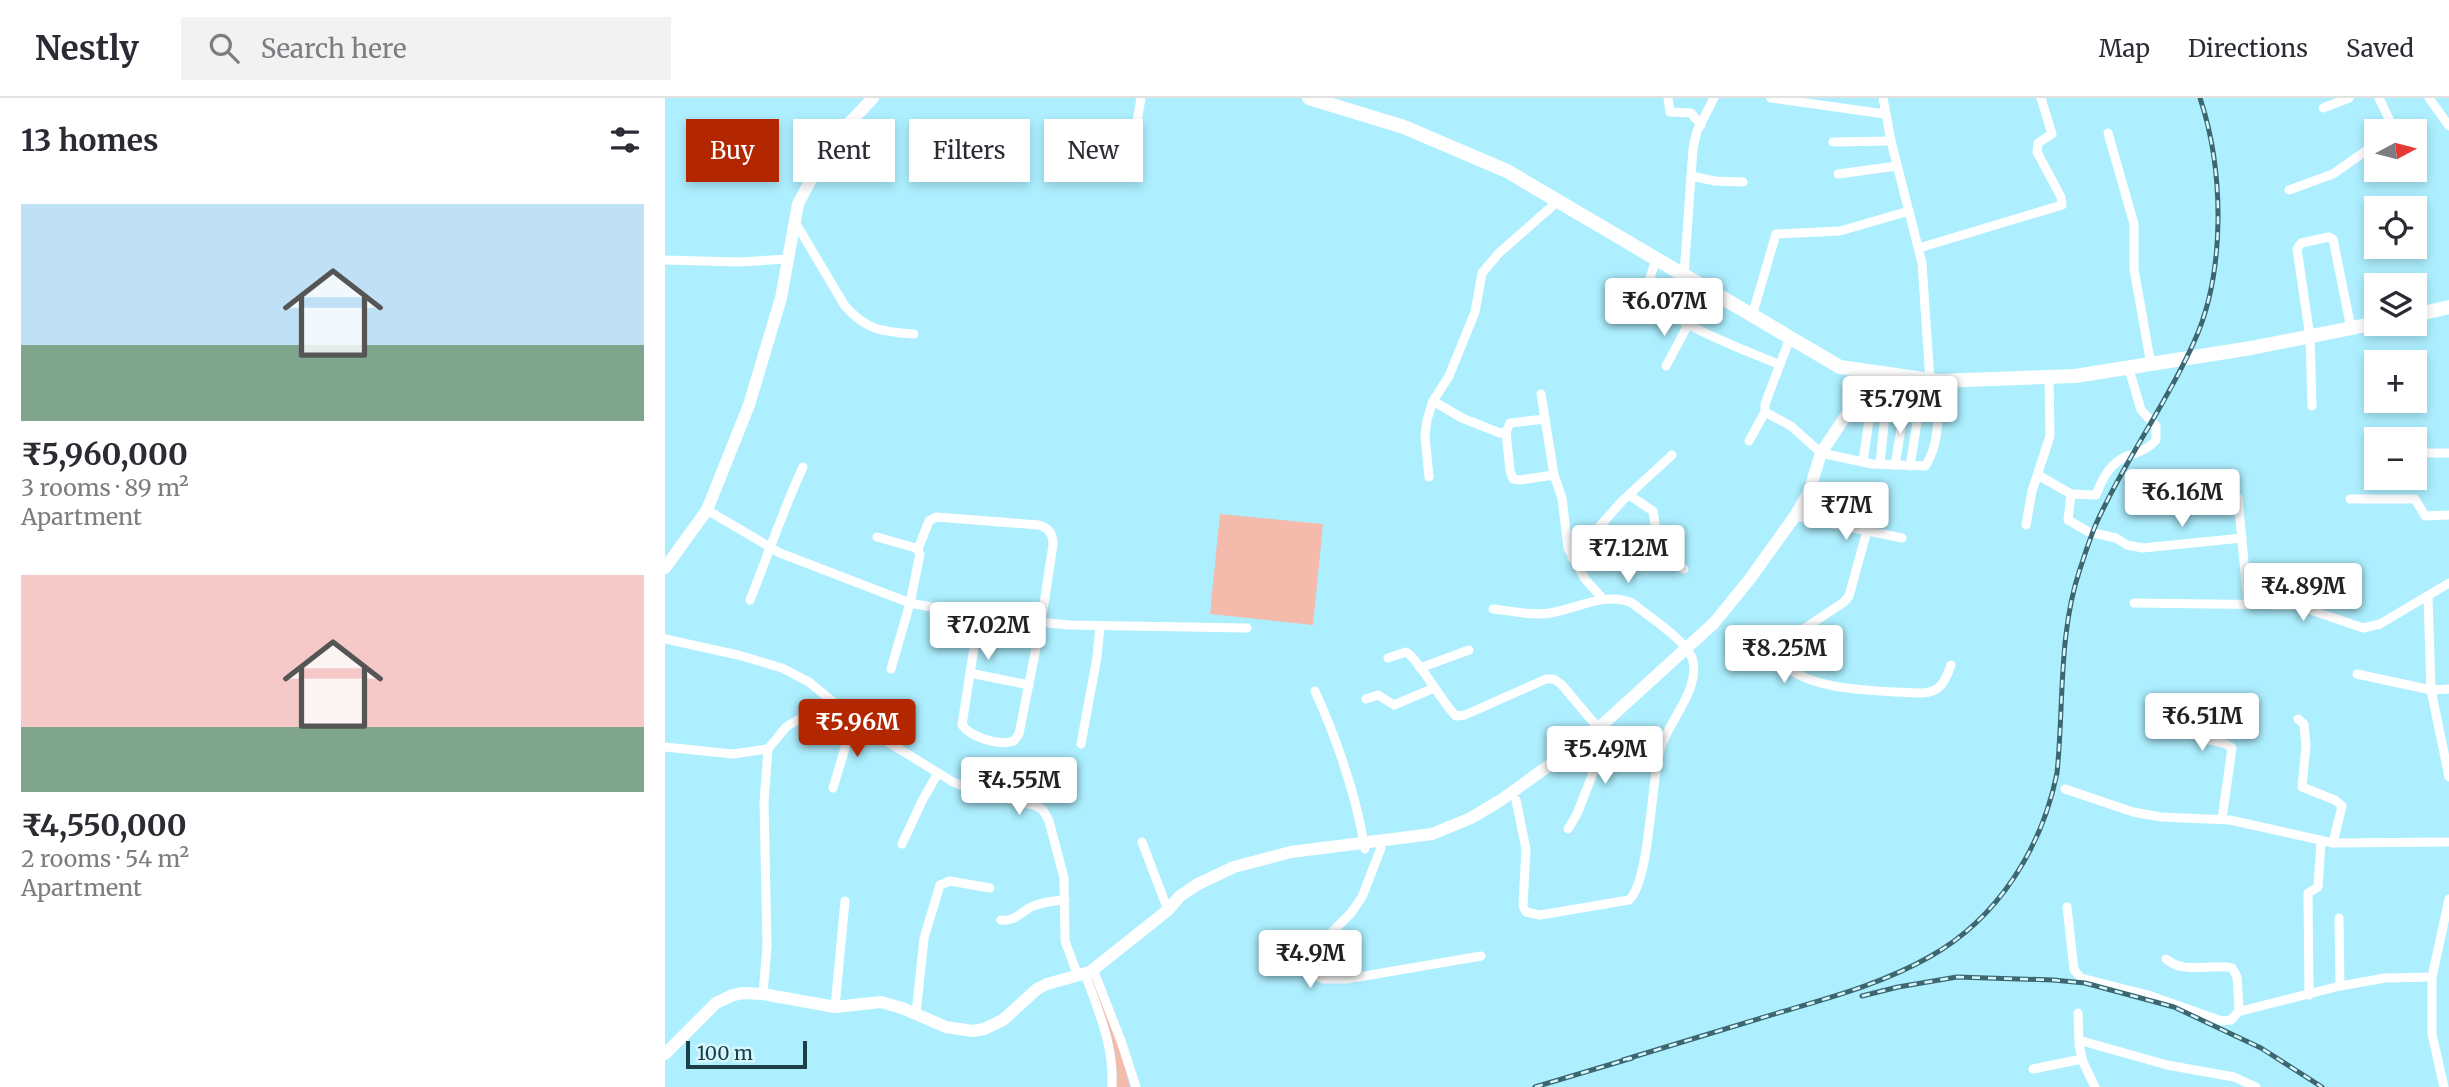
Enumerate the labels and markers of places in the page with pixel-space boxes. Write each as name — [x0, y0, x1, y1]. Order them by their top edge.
pin: ₹6.07M — [1607, 278, 1721, 338]
pin: ₹5.79M — [1843, 376, 1957, 436]
pin: ₹6.16M — [2125, 470, 2239, 529]
pin: ₹7M — [1812, 482, 1880, 542]
pin: ₹7.12M — [1571, 526, 1685, 585]
pin: ₹4.89M — [2246, 564, 2360, 623]
pin: ₹7.02M — [931, 602, 1045, 662]
pin: ₹8.25M — [1727, 626, 1841, 685]
pin: ₹6.51M — [2145, 694, 2259, 753]
pin: ₹5.96M — [800, 700, 914, 759]
pin: ₹5.49M — [1548, 726, 1662, 786]
pin: ₹4.55M — [962, 758, 1076, 817]
pin: ₹4.9M — [1261, 930, 1359, 990]

